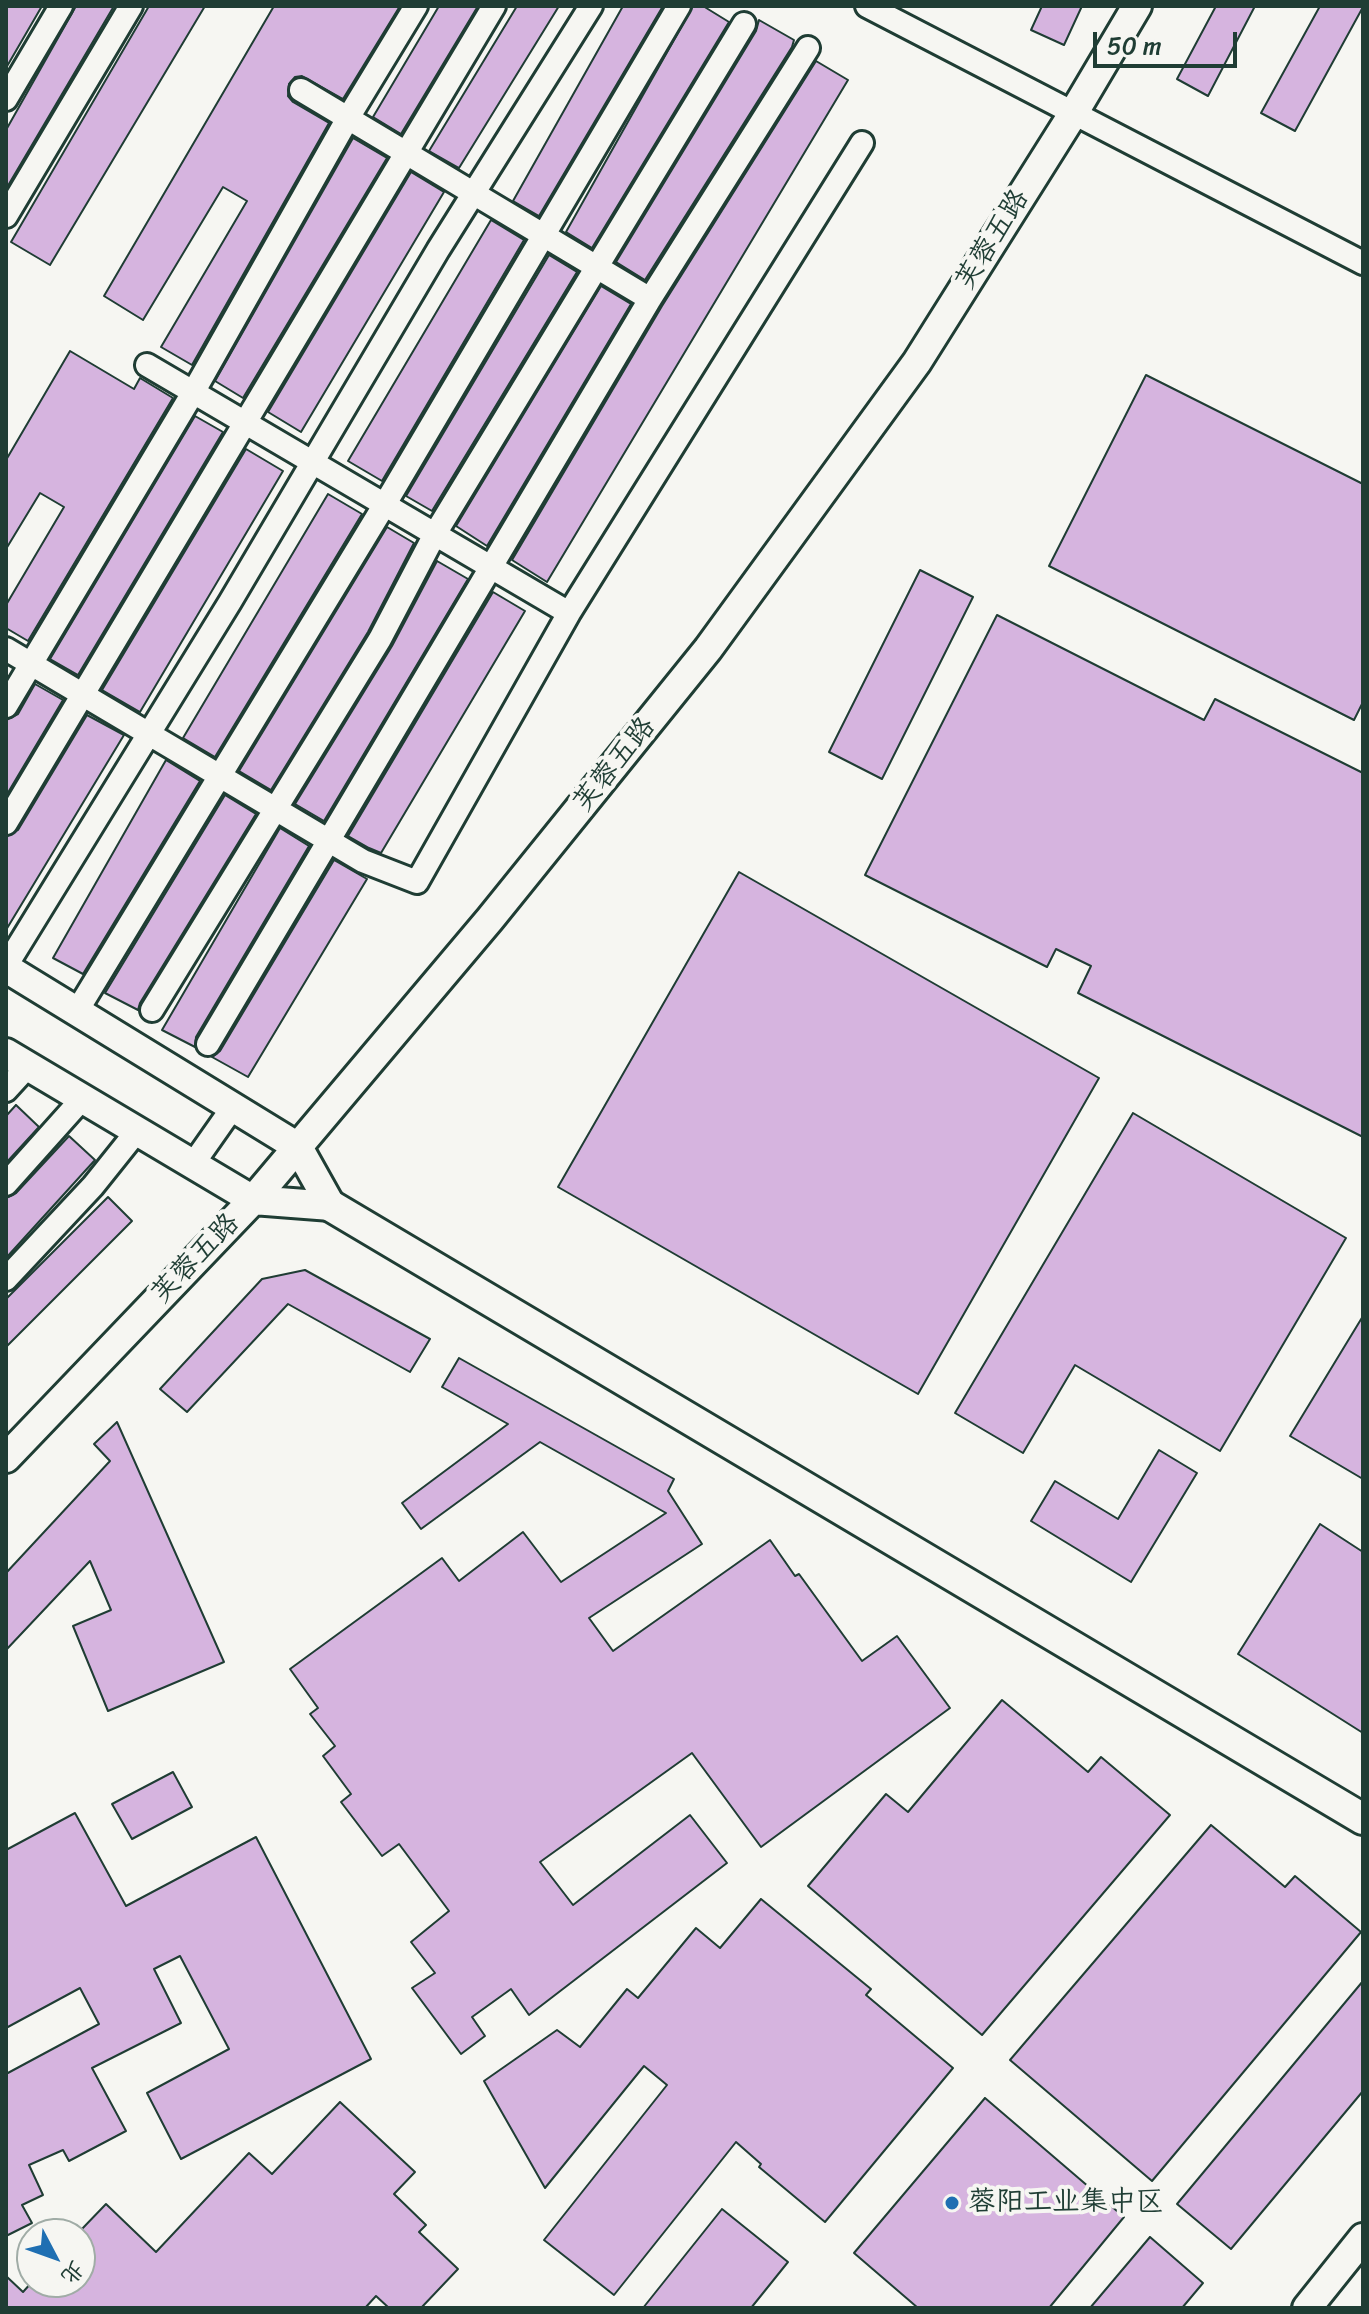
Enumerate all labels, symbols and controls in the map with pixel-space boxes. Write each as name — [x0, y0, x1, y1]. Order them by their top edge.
scale bar — [1097, 16, 1241, 66]
text: 50 m — [1107, 25, 1162, 67]
street label: 芙蓉五路 — [949, 184, 1037, 296]
street label: 芙蓉五路 — [567, 711, 663, 819]
street label: 芙蓉五路 — [145, 1207, 247, 1311]
place label: 蓉阳工业集中区 — [968, 2186, 1164, 2220]
marker: 蓉阳工业集中区 — [943, 2194, 961, 2212]
north arrow — [16, 2218, 96, 2298]
text: 北 — [51, 2252, 95, 2294]

